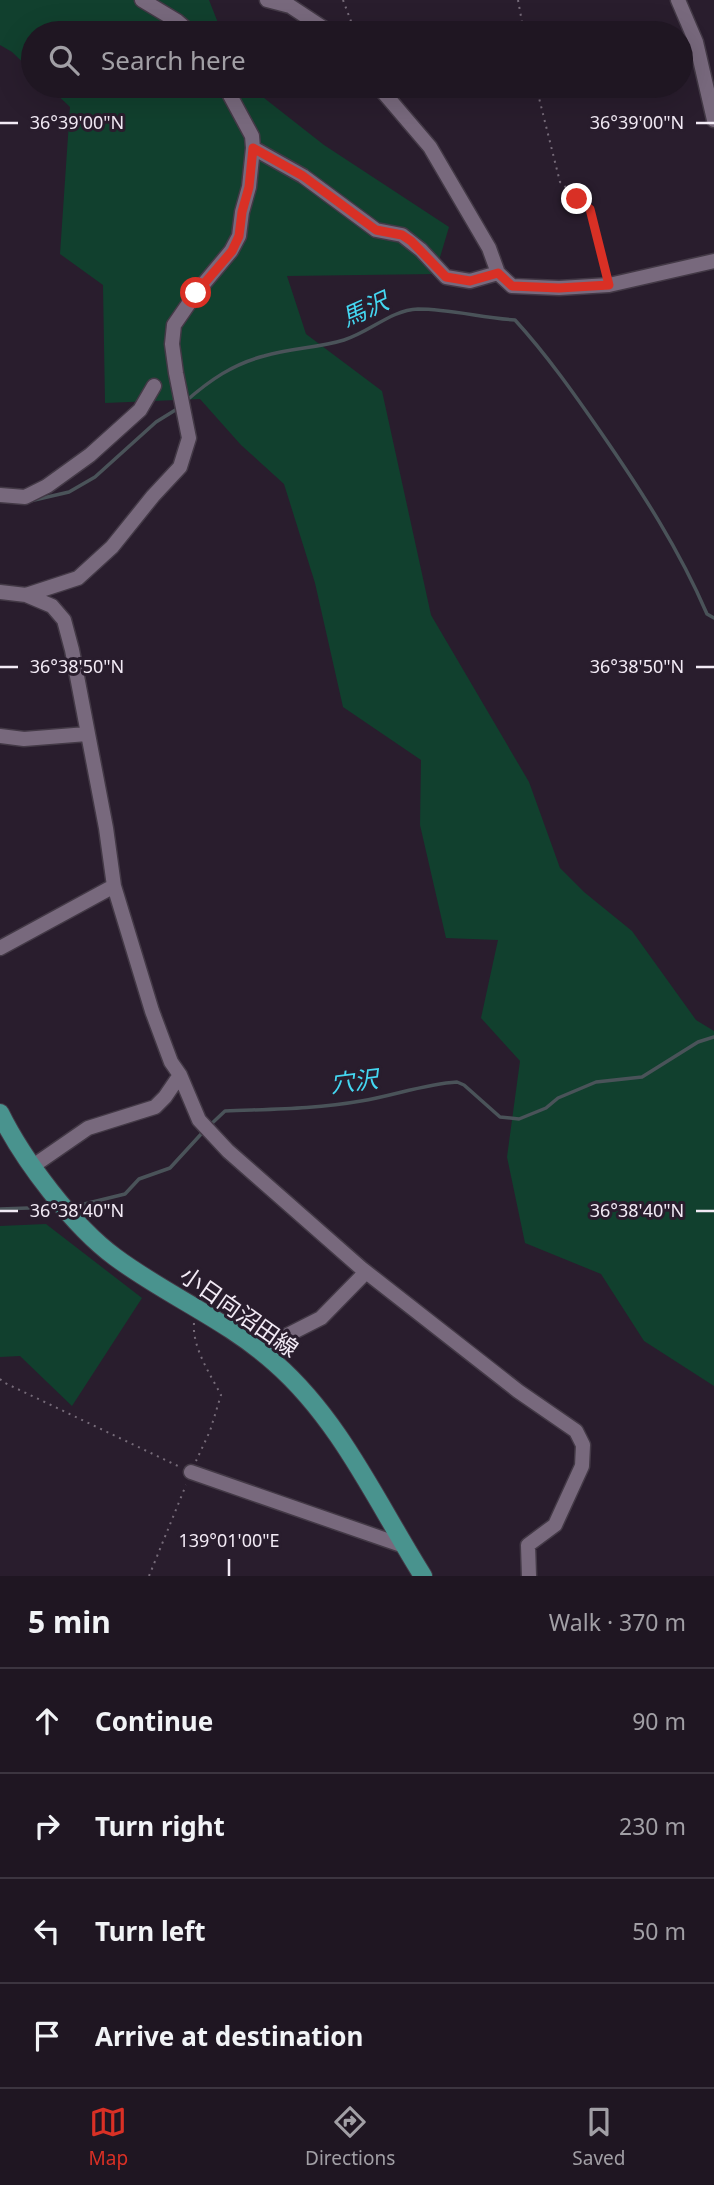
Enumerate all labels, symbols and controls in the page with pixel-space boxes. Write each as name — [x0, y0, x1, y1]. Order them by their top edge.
search box — [21, 21, 693, 98]
icon: search — [45, 41, 83, 79]
text: Search here — [101, 42, 246, 78]
text: 36°39'00"N — [30, 110, 124, 134]
text: 36°39'00"N — [590, 110, 684, 134]
route end — [561, 183, 592, 214]
route start — [180, 277, 211, 308]
water label: 馬沢 — [336, 283, 396, 333]
text: 36°38'50"N — [30, 654, 124, 678]
text: 36°38'50"N — [590, 654, 684, 678]
water label: 穴沢 — [328, 1061, 383, 1100]
text: 36°38'40"N — [30, 1198, 124, 1222]
text: 36°38'40"N — [590, 1198, 684, 1222]
street label: 小日向沼田線 — [174, 1258, 305, 1364]
text: 139°01'00"E — [178, 1528, 280, 1552]
text: 5 min — [28, 1601, 111, 1642]
text: Walk · 370 m — [549, 1606, 686, 1638]
icon: ahead — [28, 1702, 66, 1740]
text: Continue — [95, 1703, 213, 1739]
text: 90 m — [632, 1705, 686, 1737]
icon: right — [28, 1807, 66, 1845]
text: Turn right — [95, 1808, 225, 1844]
text: 230 m — [619, 1810, 686, 1842]
icon: left — [28, 1912, 66, 1950]
text: Turn left — [95, 1913, 206, 1949]
text: 50 m — [632, 1915, 686, 1947]
icon: arrive — [28, 2017, 66, 2055]
text: Arrive at destination — [95, 2018, 364, 2054]
tab: Map — [89, 2103, 128, 2171]
tab: Directions — [305, 2103, 395, 2171]
tab: Saved — [572, 2103, 625, 2171]

